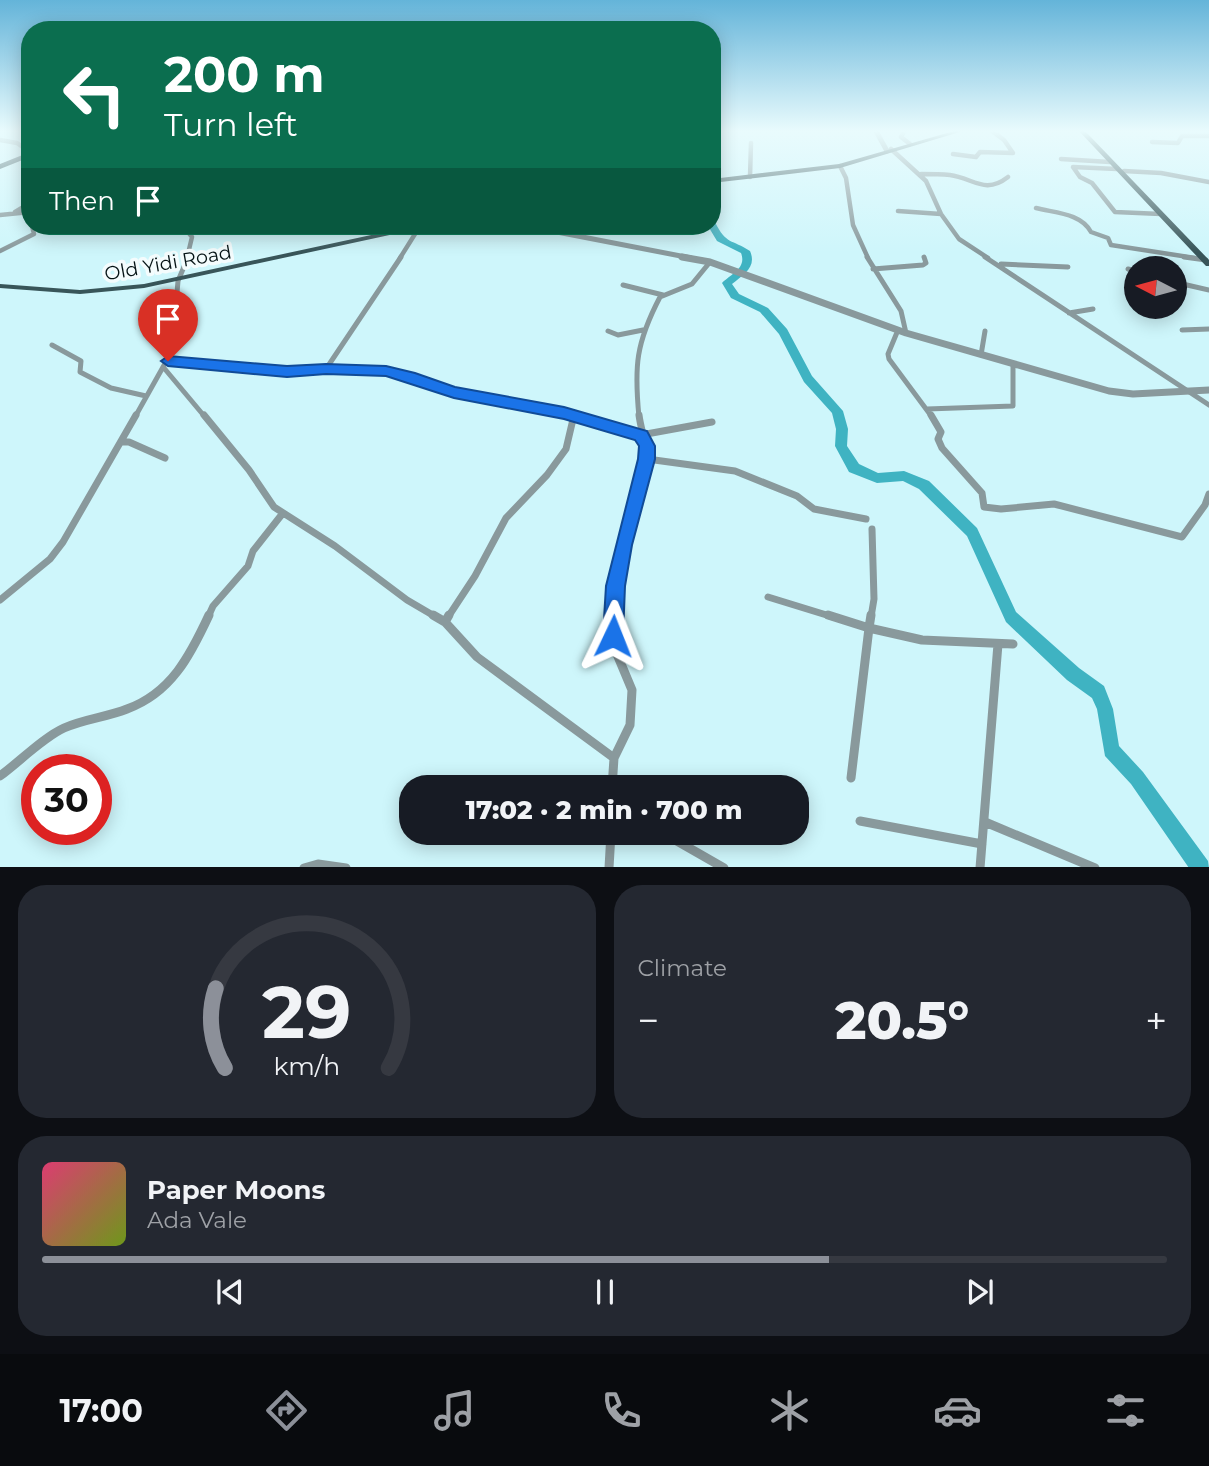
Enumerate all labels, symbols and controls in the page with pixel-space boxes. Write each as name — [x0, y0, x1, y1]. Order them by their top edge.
text: 200 m — [164, 45, 325, 104]
icon: left — [49, 49, 140, 140]
text: Turn left — [164, 105, 298, 144]
icon: arrive — [129, 182, 167, 220]
text: Then — [49, 185, 115, 217]
street label: Old Yidi Road — [103, 241, 233, 285]
north arrow — [1124, 256, 1186, 318]
map controls — [1124, 256, 1187, 319]
pin — [138, 289, 198, 361]
icon: arrive — [149, 300, 187, 338]
position arrow — [576, 599, 650, 673]
speed limit sign: 30 — [21, 754, 112, 845]
text: 17:02 · 2 min · 700 m — [466, 794, 742, 826]
text: Climate — [638, 954, 727, 982]
text: 29 — [262, 968, 351, 1056]
text: 20.5° — [835, 989, 969, 1052]
text: − — [638, 997, 659, 1044]
text: + — [1145, 997, 1167, 1044]
text: km/h — [273, 1050, 340, 1080]
text: Paper Moons — [147, 1174, 325, 1206]
text: Ada Vale — [147, 1206, 247, 1234]
icon: previous — [211, 1273, 249, 1311]
icon: pause — [586, 1273, 624, 1311]
icon: next — [961, 1273, 999, 1311]
icon: directions — [262, 1386, 311, 1435]
icon: music — [430, 1386, 479, 1435]
icon: phone — [597, 1386, 646, 1435]
icon: climate — [765, 1386, 814, 1435]
icon: car — [933, 1386, 982, 1435]
icon: filters — [1101, 1386, 1150, 1435]
text: 17:00 — [59, 1391, 143, 1430]

